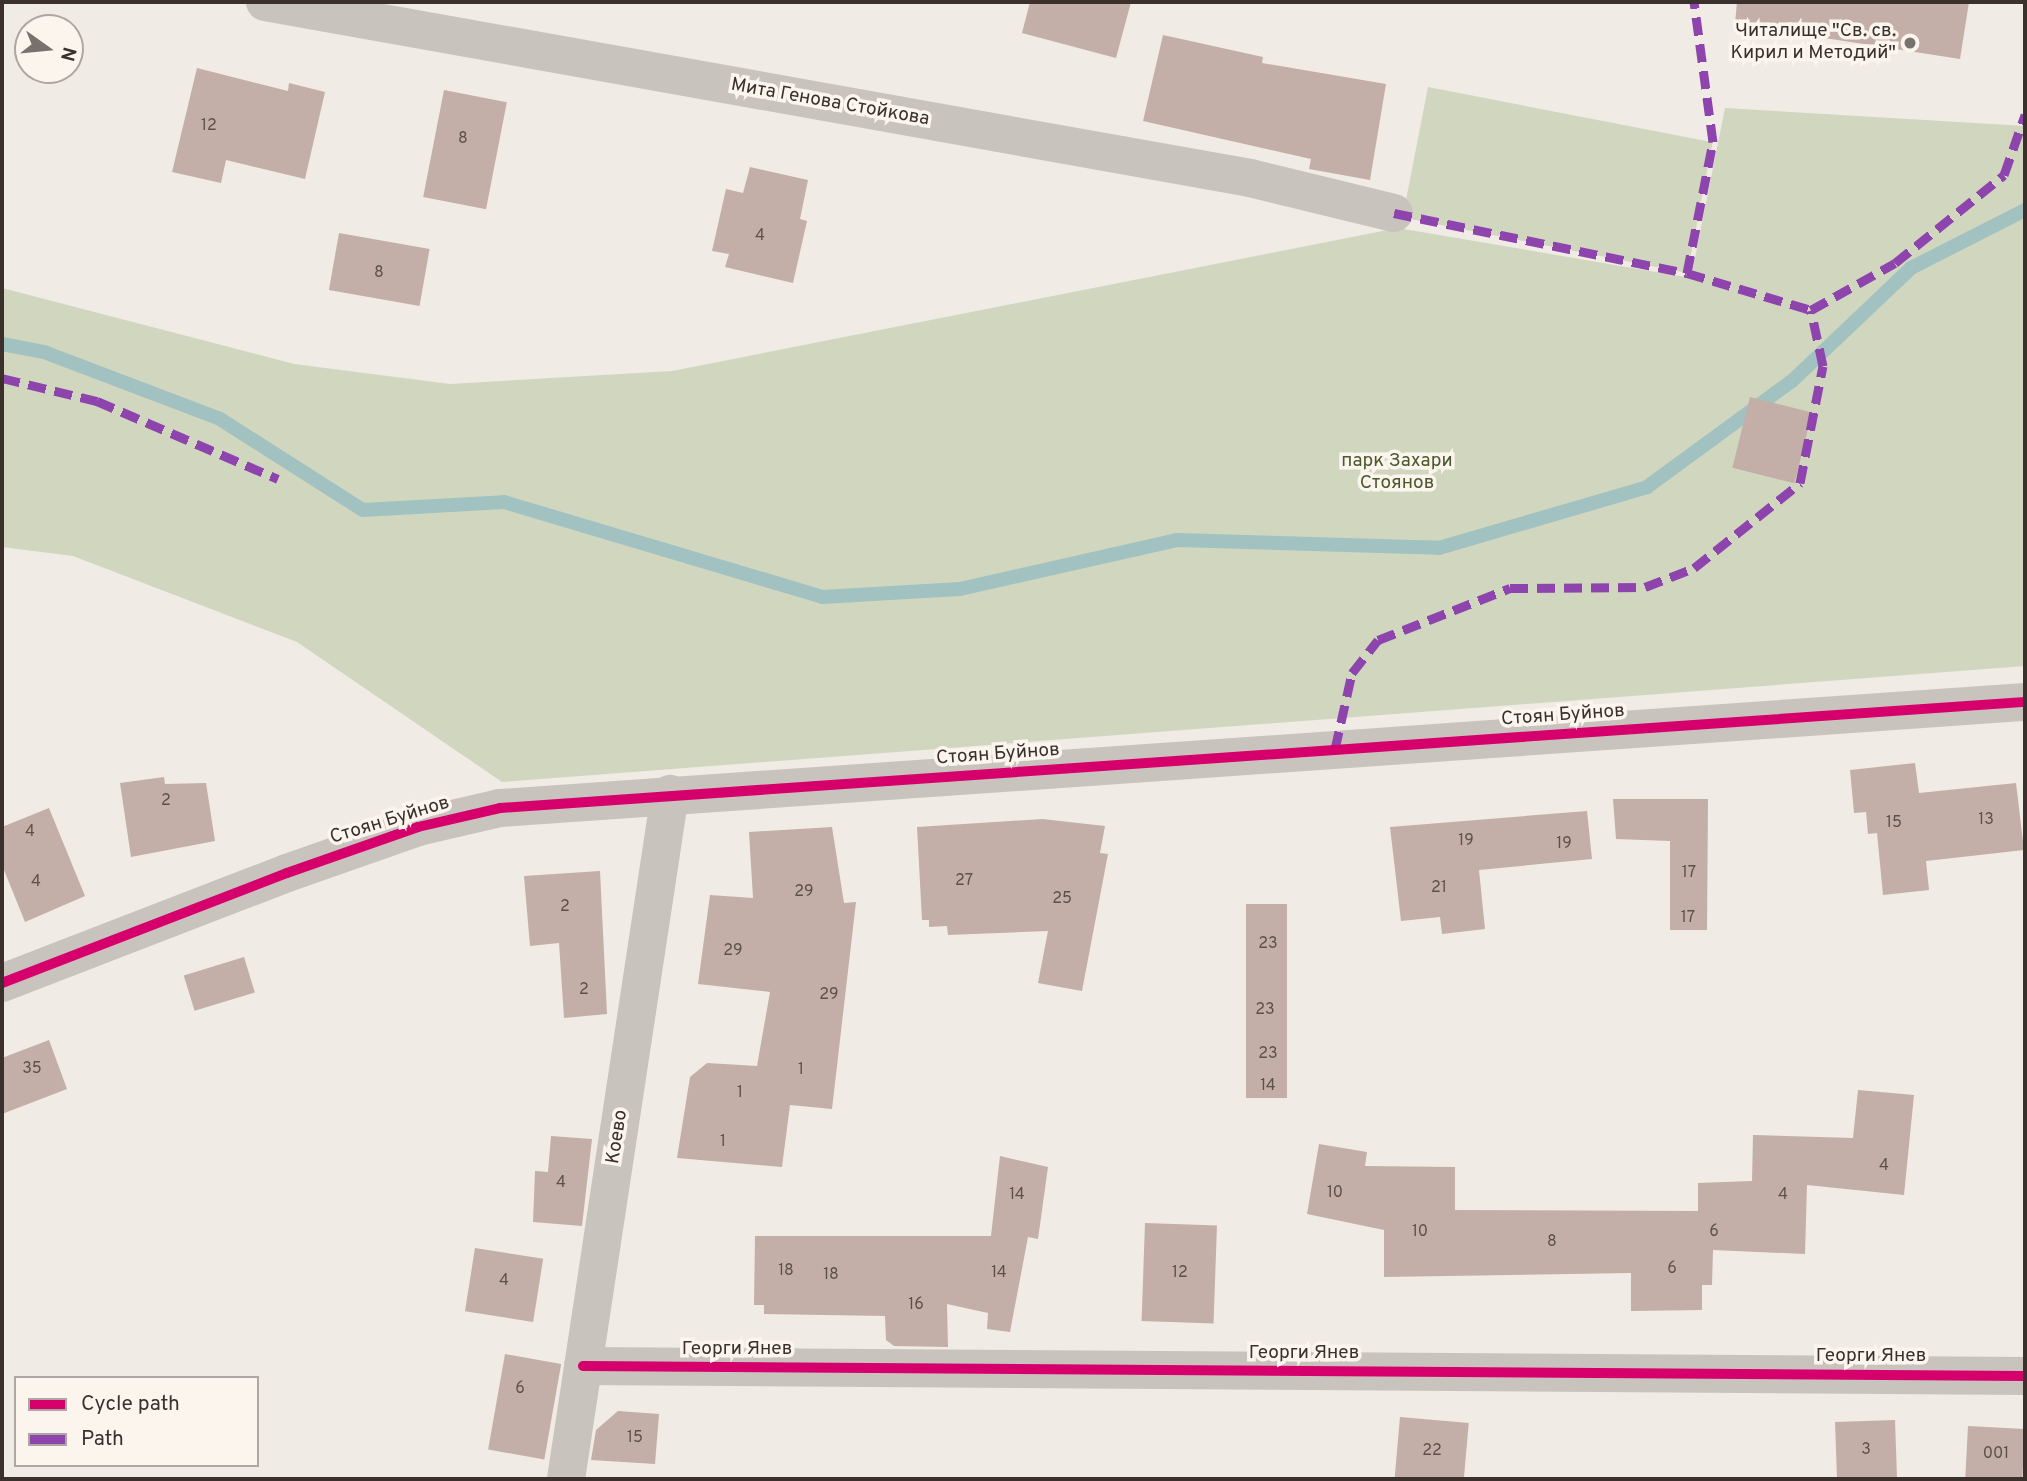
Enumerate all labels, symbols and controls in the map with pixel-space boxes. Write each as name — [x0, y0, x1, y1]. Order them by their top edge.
north arrow — [14, 14, 84, 84]
place label: Читалище "Св. св. Кирил и Методий" — [1731, 21, 1896, 65]
marker: Читалище "Св. св. Кирил и Методий" — [1902, 35, 1918, 51]
text: N — [54, 44, 81, 64]
street label: Мита Генова Стойкова — [729, 74, 931, 132]
house number: 12 — [201, 116, 217, 136]
house number: 8 — [458, 129, 468, 149]
house number: 4 — [755, 226, 765, 246]
house number: 8 — [374, 263, 384, 283]
park label: парк Захари Стоянов — [1341, 451, 1453, 495]
street label: Стоян Буйнов — [1500, 700, 1626, 732]
street label: Стоян Буйнов — [935, 739, 1061, 771]
house number: 2 — [161, 791, 171, 811]
street label: Стоян Буйнов — [328, 792, 452, 850]
house number: 13 — [1978, 810, 1994, 830]
house number: 15 — [1886, 813, 1902, 833]
house number: 4 — [25, 822, 35, 842]
house number: 19 — [1458, 831, 1474, 851]
house number: 19 — [1556, 834, 1572, 854]
house number: 17 — [1682, 863, 1696, 883]
house number: 27 — [955, 871, 973, 891]
house number: 4 — [31, 872, 41, 892]
house number: 21 — [1431, 878, 1447, 898]
house number: 29 — [794, 882, 814, 902]
house number: 25 — [1052, 889, 1072, 909]
house number: 2 — [560, 897, 570, 917]
house number: 17 — [1681, 908, 1695, 928]
house number: 23 — [1258, 934, 1278, 954]
house number: 29 — [723, 941, 743, 961]
house number: 2 — [579, 980, 589, 1000]
house number: 29 — [819, 985, 839, 1005]
house number: 23 — [1255, 1000, 1275, 1020]
house number: 23 — [1258, 1044, 1278, 1064]
house number: 35 — [22, 1059, 42, 1079]
house number: 1 — [798, 1060, 804, 1080]
house number: 14 — [1260, 1076, 1276, 1096]
house number: 1 — [737, 1083, 743, 1103]
street label: Коево — [602, 1108, 634, 1166]
house number: 1 — [720, 1132, 726, 1152]
house number: 4 — [1879, 1156, 1889, 1176]
house number: 4 — [556, 1173, 566, 1193]
house number: 10 — [1327, 1183, 1343, 1203]
house number: 14 — [1009, 1185, 1025, 1205]
house number: 4 — [1778, 1185, 1788, 1205]
house number: 10 — [1412, 1222, 1428, 1242]
house number: 6 — [1709, 1222, 1719, 1242]
house number: 8 — [1547, 1232, 1557, 1252]
house number: 6 — [1667, 1259, 1677, 1279]
house number: 18 — [778, 1261, 794, 1281]
house number: 14 — [991, 1263, 1007, 1283]
house number: 12 — [1172, 1263, 1188, 1283]
house number: 18 — [823, 1265, 839, 1285]
house number: 4 — [499, 1271, 509, 1291]
house number: 16 — [908, 1295, 924, 1315]
street label: Георги Янев — [682, 1339, 792, 1361]
street label: Георги Янев — [1249, 1343, 1359, 1365]
street label: Георги Янев — [1816, 1346, 1926, 1368]
legend — [14, 1376, 259, 1467]
house number: 6 — [515, 1379, 525, 1399]
text: Cycle path — [81, 1391, 180, 1418]
text: Path — [81, 1426, 124, 1453]
house number: 15 — [627, 1428, 643, 1448]
house number: 3 — [1861, 1440, 1871, 1460]
house number: 22 — [1422, 1441, 1442, 1461]
house number: 001 — [1983, 1444, 2009, 1464]

